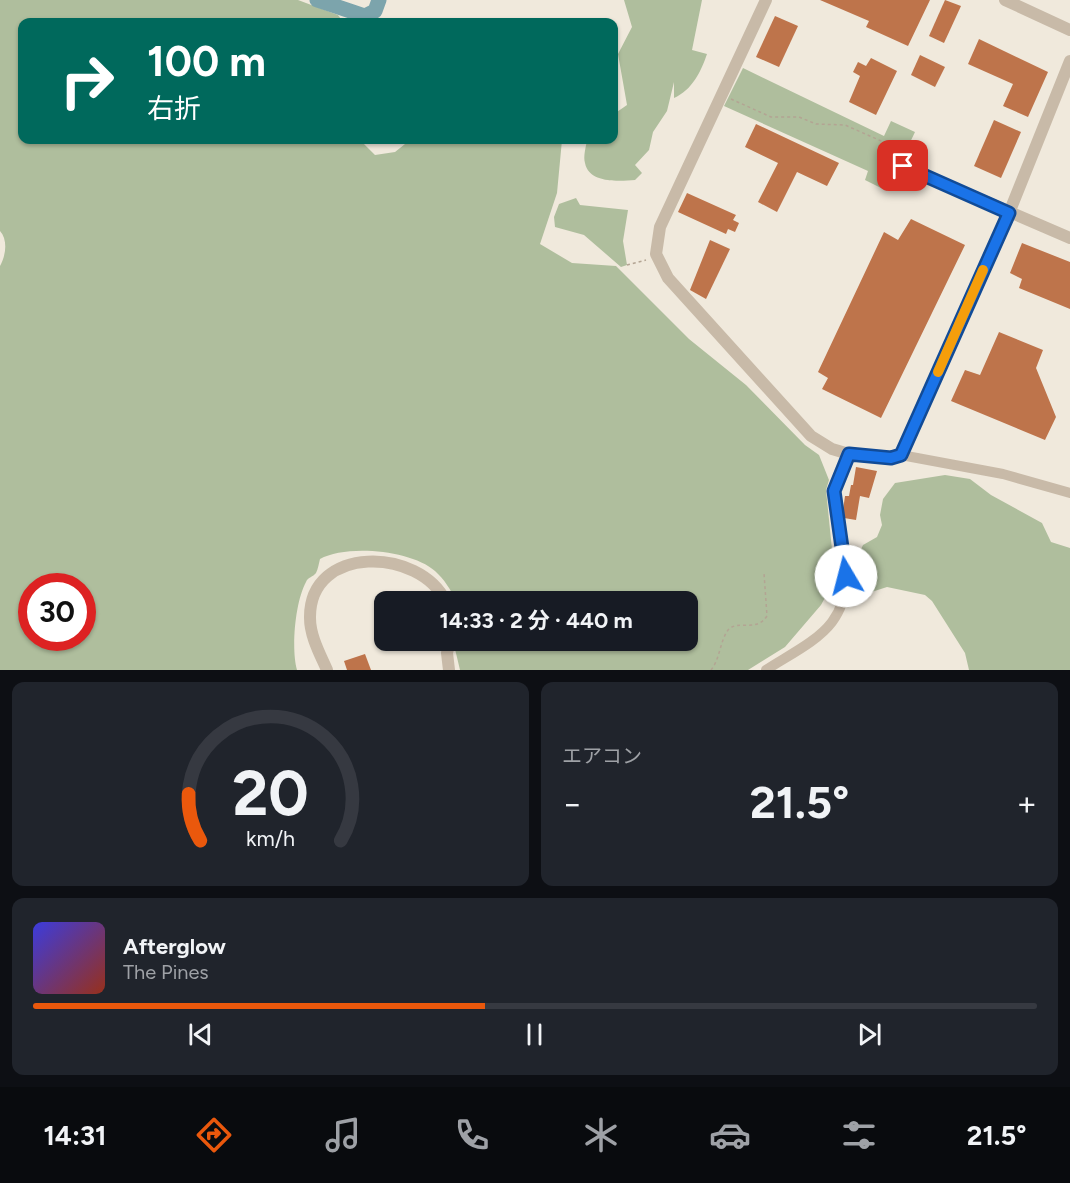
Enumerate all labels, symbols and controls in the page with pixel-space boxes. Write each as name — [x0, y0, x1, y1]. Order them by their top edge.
text: 100 m — [147, 36, 266, 87]
icon: right — [48, 42, 126, 120]
text: 右折 — [147, 92, 201, 125]
pin — [877, 140, 928, 191]
icon: arrive — [886, 149, 919, 182]
position arrow — [814, 544, 878, 608]
speed limit sign: 30 — [18, 573, 96, 651]
text: 14:33 · 2 分 · 440 m — [439, 607, 633, 634]
text: エアコン — [562, 744, 642, 768]
text: 20 — [232, 756, 309, 831]
text: 21.5° — [750, 775, 849, 829]
text: − — [562, 784, 583, 823]
text: + — [1016, 784, 1037, 823]
text: km/h — [246, 826, 295, 851]
text: Afterglow — [123, 933, 226, 960]
text: The Pines — [123, 960, 209, 984]
icon: previous — [184, 1018, 217, 1051]
icon: pause — [518, 1018, 551, 1051]
icon: next — [853, 1018, 886, 1051]
icon: directions — [193, 1114, 235, 1156]
icon: music — [322, 1114, 364, 1156]
icon: phone — [451, 1114, 493, 1156]
icon: climate — [580, 1114, 622, 1156]
icon: car — [709, 1114, 751, 1156]
icon: filters — [838, 1114, 880, 1156]
text: 14:31 — [43, 1119, 106, 1152]
text: 21.5° — [967, 1119, 1026, 1152]

